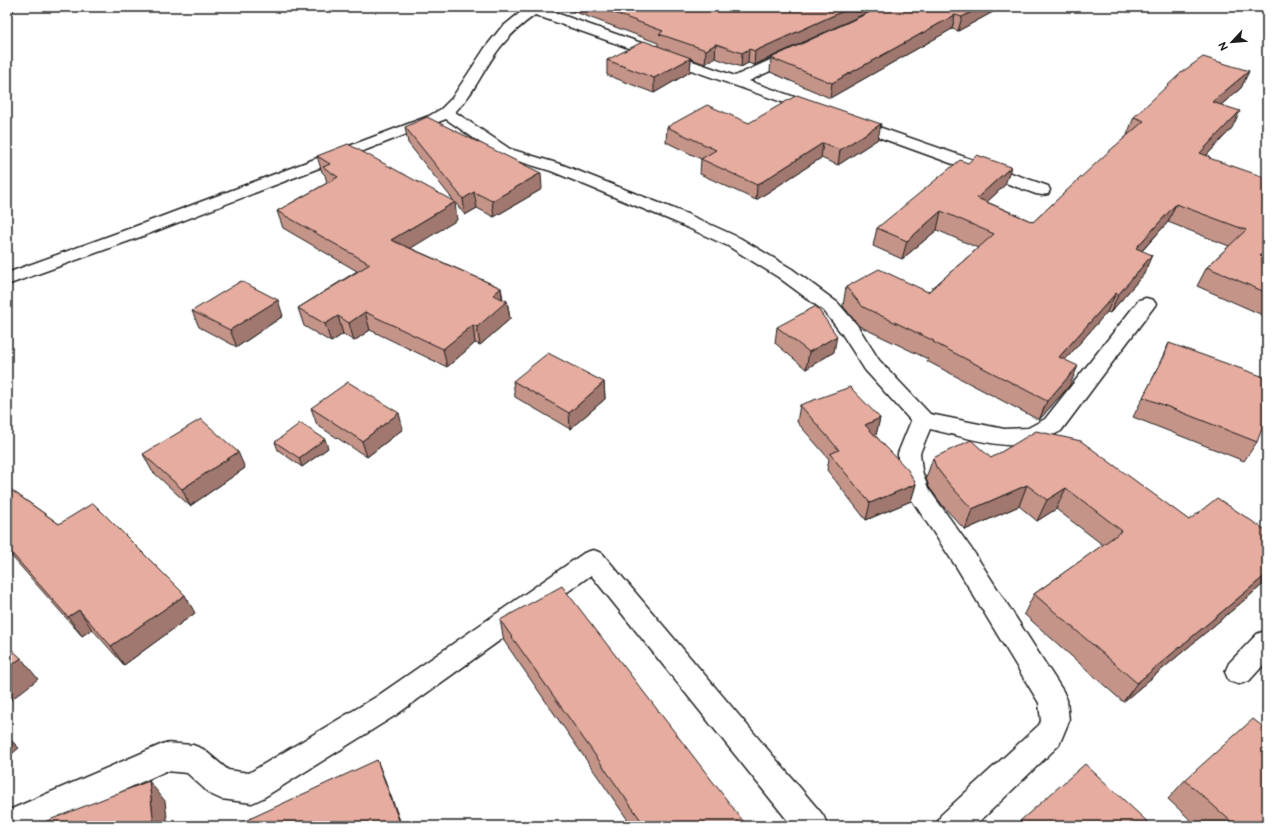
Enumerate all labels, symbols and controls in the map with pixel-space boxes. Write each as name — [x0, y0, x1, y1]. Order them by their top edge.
north arrow — [1212, 22, 1252, 62]
text: N — [1216, 40, 1231, 53]

